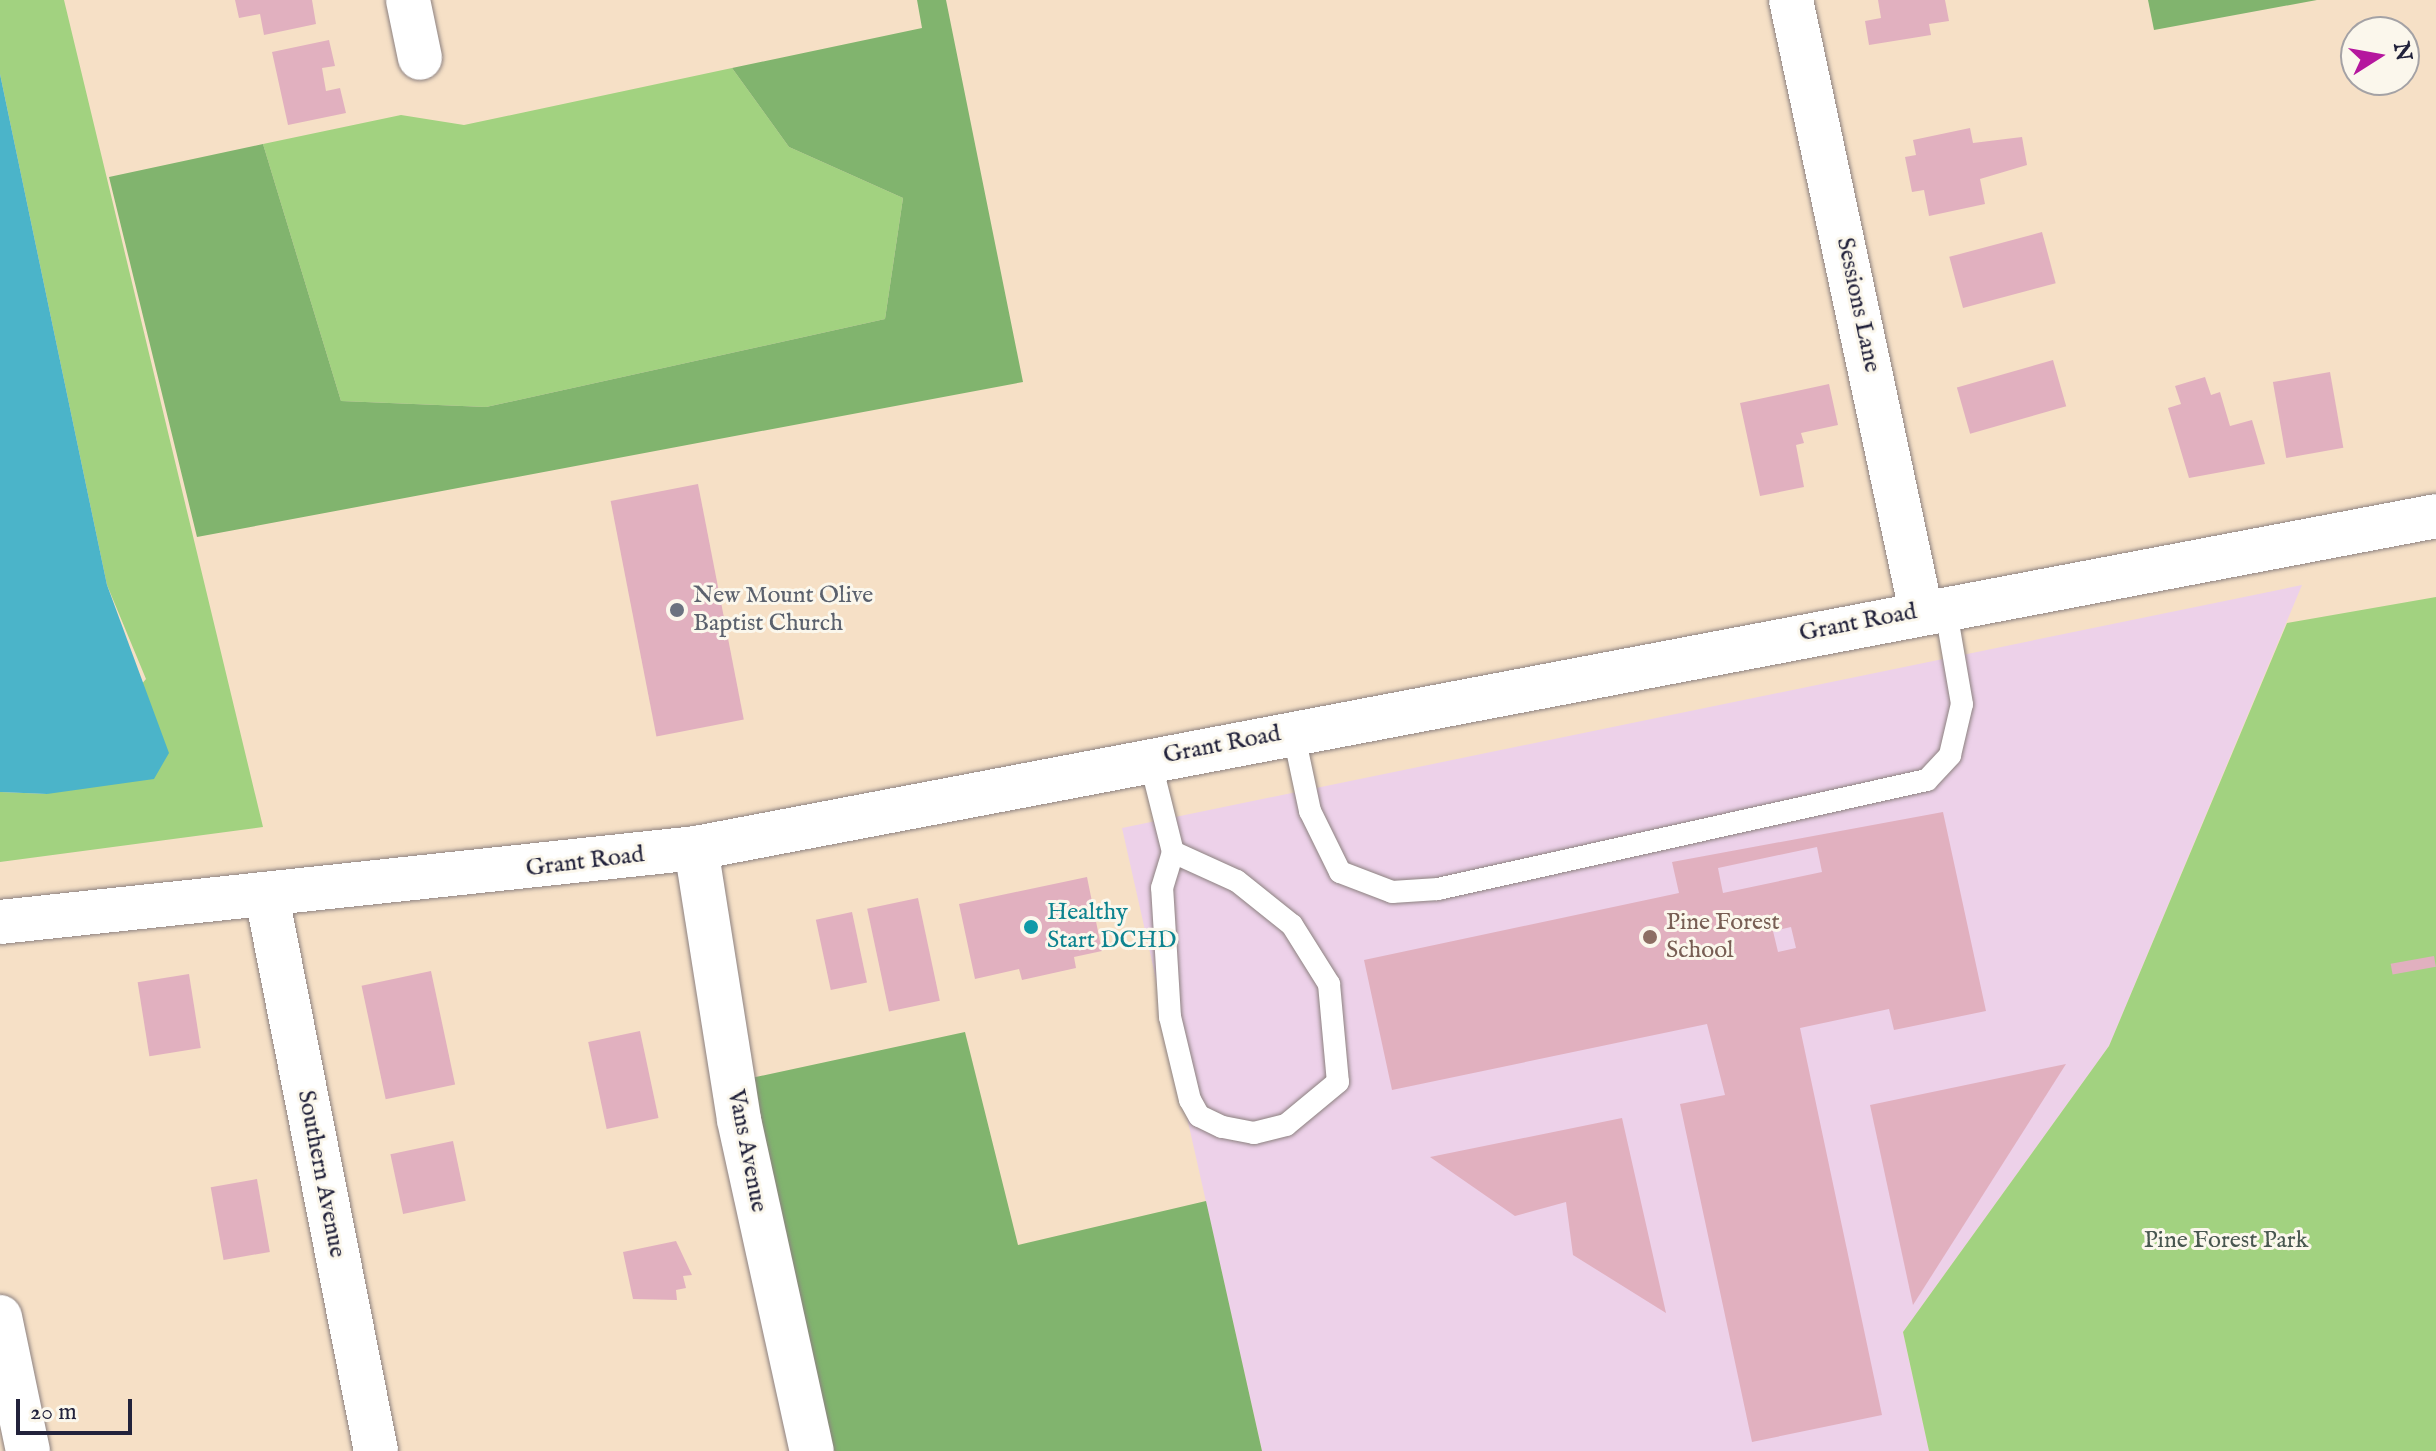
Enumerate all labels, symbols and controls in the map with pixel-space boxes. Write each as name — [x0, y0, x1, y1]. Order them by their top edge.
north arrow — [2340, 16, 2420, 96]
text: N — [2386, 40, 2417, 64]
street label: Sessions Lane — [1830, 235, 1886, 375]
place label: New Mount Olive Baptist Church — [693, 582, 873, 638]
street label: Grant Road — [1797, 598, 1919, 648]
marker: New Mount Olive Baptist Church — [668, 601, 686, 619]
street label: Grant Road — [1161, 720, 1283, 770]
street label: Grant Road — [524, 840, 646, 884]
place label: Healthy Start DCHD — [1047, 899, 1177, 955]
place label: Pine Forest School — [1666, 909, 1780, 965]
marker: Healthy Start DCHD — [1022, 918, 1040, 936]
marker: Pine Forest School — [1641, 928, 1659, 946]
street label: Vans Avenue — [721, 1087, 773, 1215]
street label: Southern Avenue — [291, 1088, 351, 1260]
park label: Pine Forest Park — [2144, 1227, 2308, 1255]
scale bar — [20, 1383, 136, 1433]
text: 20 m — [30, 1397, 77, 1428]

